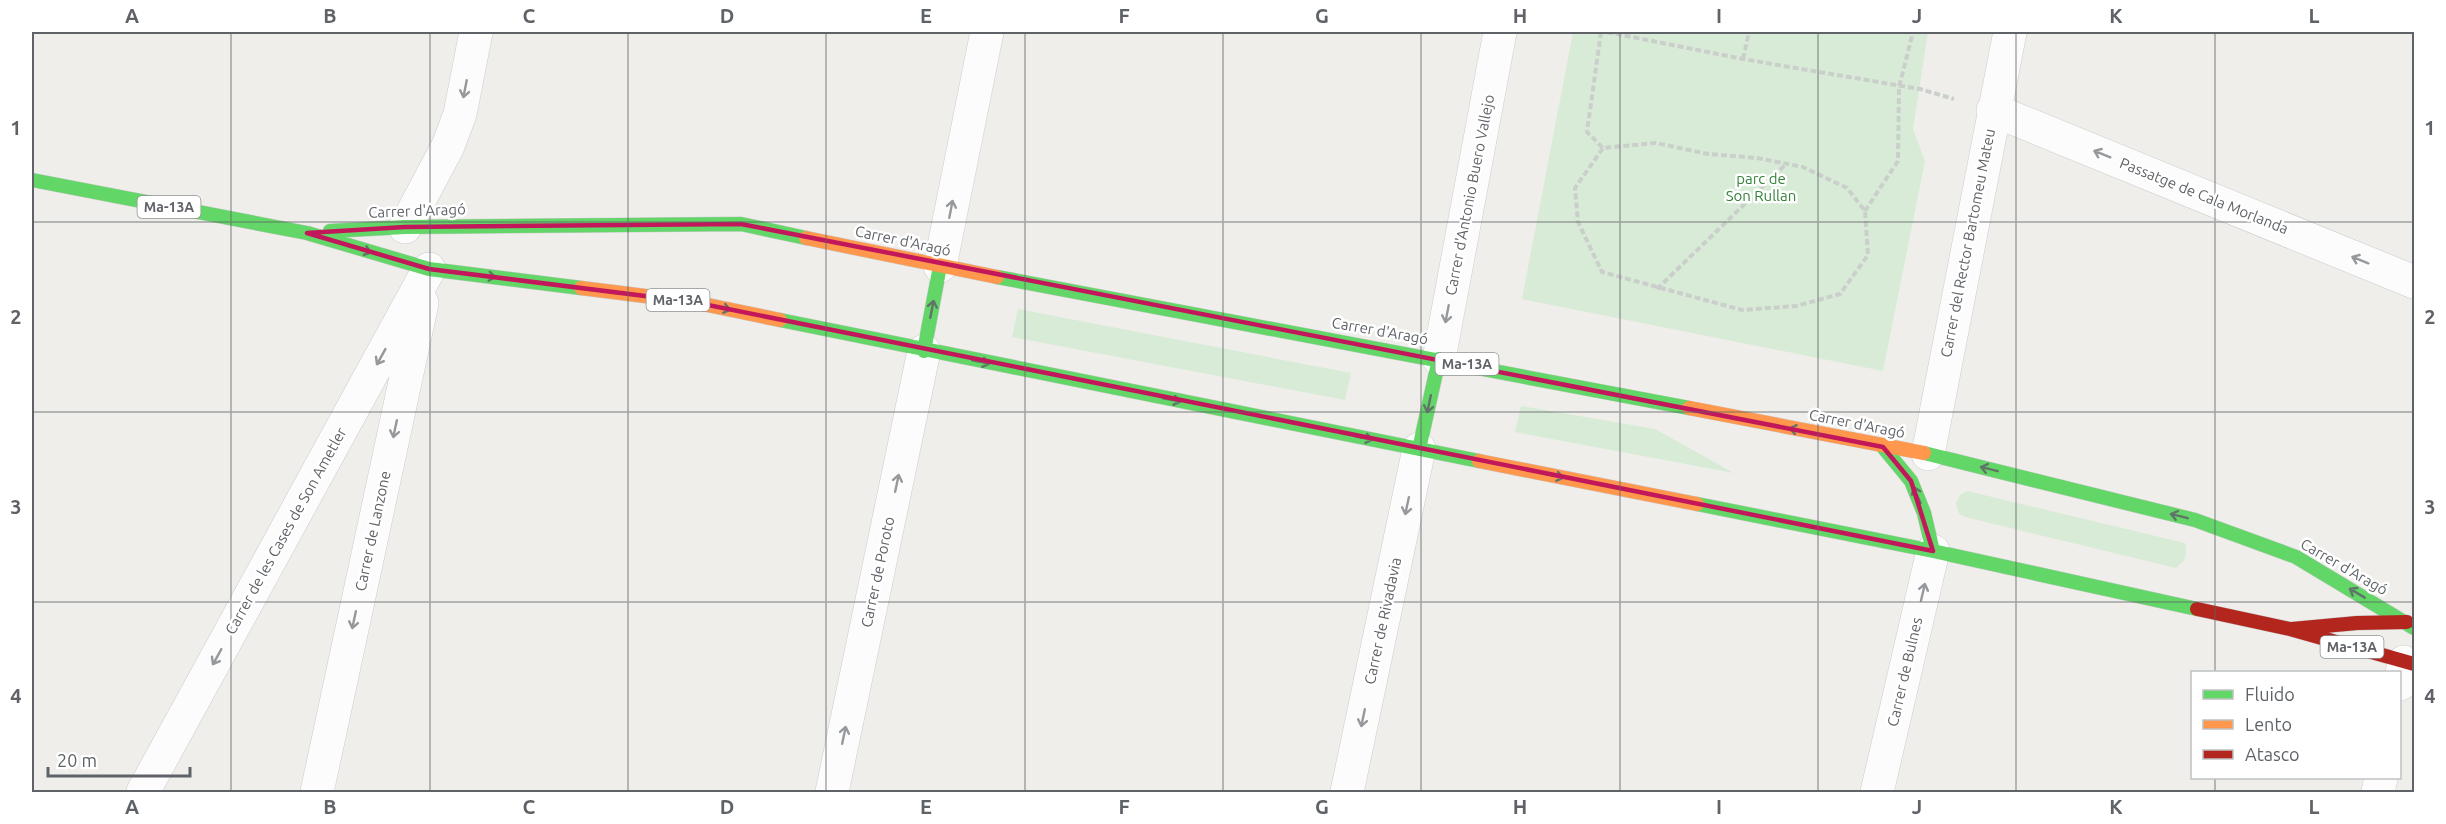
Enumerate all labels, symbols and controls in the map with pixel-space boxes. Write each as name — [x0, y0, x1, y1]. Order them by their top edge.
text: A — [125, 4, 139, 27]
text: B — [323, 4, 337, 27]
text: C — [523, 4, 536, 27]
text: D — [720, 4, 734, 27]
text: E — [920, 4, 932, 27]
text: F — [1118, 4, 1130, 27]
text: G — [1315, 4, 1329, 27]
text: H — [1513, 4, 1527, 27]
text: I — [1716, 4, 1722, 27]
text: J — [1912, 4, 1922, 27]
text: K — [2109, 4, 2123, 27]
text: L — [2309, 4, 2320, 27]
one-way arrow — [459, 79, 470, 98]
street label: Carrer d'Antonio Buero Vallejo — [1442, 93, 1497, 297]
text: 1 — [10, 116, 22, 139]
text: 1 — [2424, 116, 2436, 139]
street label: Carrer del Rector Bartomeu Mateu — [1937, 127, 1998, 359]
one-way arrow — [2093, 148, 2112, 159]
street label: Passatge de Cala Morlanda — [2117, 154, 2291, 237]
park label: parc de Son Rullan — [1726, 170, 1796, 204]
road number: Ma-13A — [138, 196, 201, 218]
street label: Carrer d'Aragó — [368, 200, 466, 221]
one-way arrow — [946, 200, 957, 219]
street label: Carrer d'Aragó — [854, 222, 953, 259]
one-way arrow — [353, 245, 372, 256]
one-way arrow — [2352, 254, 2370, 265]
one-way arrow — [476, 271, 496, 282]
road number: Ma-13A — [646, 289, 710, 311]
one-way arrow — [927, 299, 938, 319]
one-way arrow — [711, 303, 731, 314]
one-way arrow — [1441, 304, 1452, 324]
text: 2 — [10, 305, 22, 328]
text: 2 — [2424, 305, 2436, 328]
street label: Carrer d'Aragó — [1331, 314, 1430, 347]
one-way arrow — [375, 348, 386, 366]
road number: Ma-13A — [1436, 353, 1498, 375]
one-way arrow — [971, 357, 990, 368]
one-way arrow — [1423, 394, 1434, 413]
one-way arrow — [1162, 395, 1182, 406]
street label: Carrer d'Aragó — [1808, 406, 1907, 441]
one-way arrow — [389, 419, 400, 438]
street label: Carrer de les Cases de Son Ametler — [221, 424, 350, 637]
one-way arrow — [1789, 424, 1809, 435]
one-way arrow — [1353, 433, 1373, 444]
one-way arrow — [1980, 463, 1999, 475]
street label: Carrer de Lanzone — [351, 469, 394, 593]
one-way arrow — [1545, 471, 1564, 482]
one-way arrow — [891, 473, 903, 492]
one-way arrow — [1911, 486, 1922, 505]
text: 3 — [10, 495, 22, 518]
text: 3 — [2424, 495, 2436, 518]
one-way arrow — [1401, 496, 1412, 516]
one-way arrow — [2169, 510, 2188, 521]
street label: Carrer de Poroto — [857, 515, 898, 629]
street label: Carrer d'Aragó — [2298, 535, 2391, 598]
street label: Carrer de Rivadavia — [1361, 556, 1404, 686]
one-way arrow — [1918, 583, 1930, 602]
one-way arrow — [2349, 586, 2366, 598]
one-way arrow — [348, 609, 359, 629]
street label: Carrer de Bulnes — [1884, 616, 1925, 728]
road number: Ma-13A — [2320, 636, 2384, 658]
one-way arrow — [211, 648, 222, 666]
legend — [2191, 671, 2401, 779]
text: 4 — [10, 684, 22, 707]
text: Fluido — [2245, 684, 2295, 704]
text: 4 — [2424, 684, 2436, 707]
one-way arrow — [1356, 708, 1368, 727]
text: Lento — [2245, 714, 2292, 734]
one-way arrow — [839, 726, 850, 745]
scale bar — [48, 740, 190, 778]
text: Atasco — [2245, 744, 2300, 764]
text: 20 m — [57, 750, 97, 770]
text: A — [125, 795, 139, 818]
text: B — [323, 795, 337, 818]
text: C — [523, 795, 536, 818]
text: D — [720, 795, 734, 818]
text: E — [920, 795, 932, 818]
text: F — [1118, 795, 1130, 818]
text: G — [1315, 795, 1329, 818]
text: H — [1513, 795, 1527, 818]
text: I — [1716, 795, 1722, 818]
text: J — [1912, 795, 1922, 818]
text: K — [2109, 795, 2123, 818]
text: L — [2309, 795, 2320, 818]

